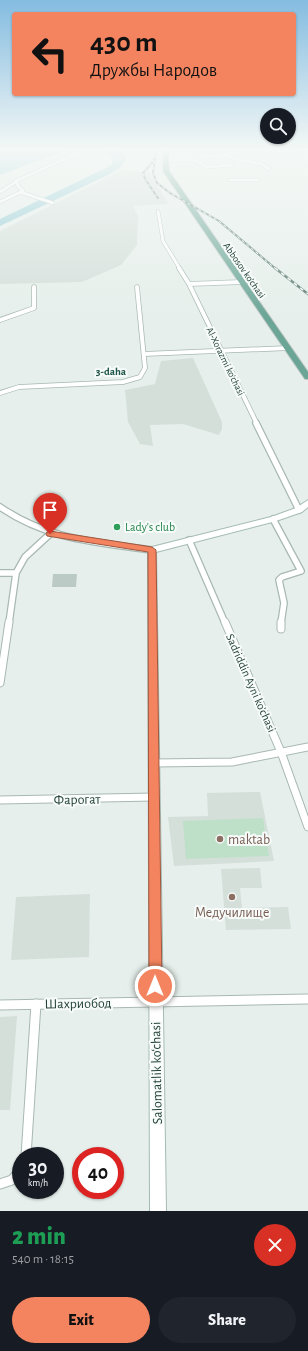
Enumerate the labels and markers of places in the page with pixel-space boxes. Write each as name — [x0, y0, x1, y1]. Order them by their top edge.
pin — [33, 493, 67, 534]
place label: Lady’s club — [125, 521, 175, 534]
marker: Lady’s club — [112, 522, 122, 532]
place label: maktab — [228, 833, 270, 847]
marker: maktab — [215, 834, 225, 844]
marker: Медучилище — [227, 892, 237, 902]
place label: Медучилище — [195, 906, 269, 920]

